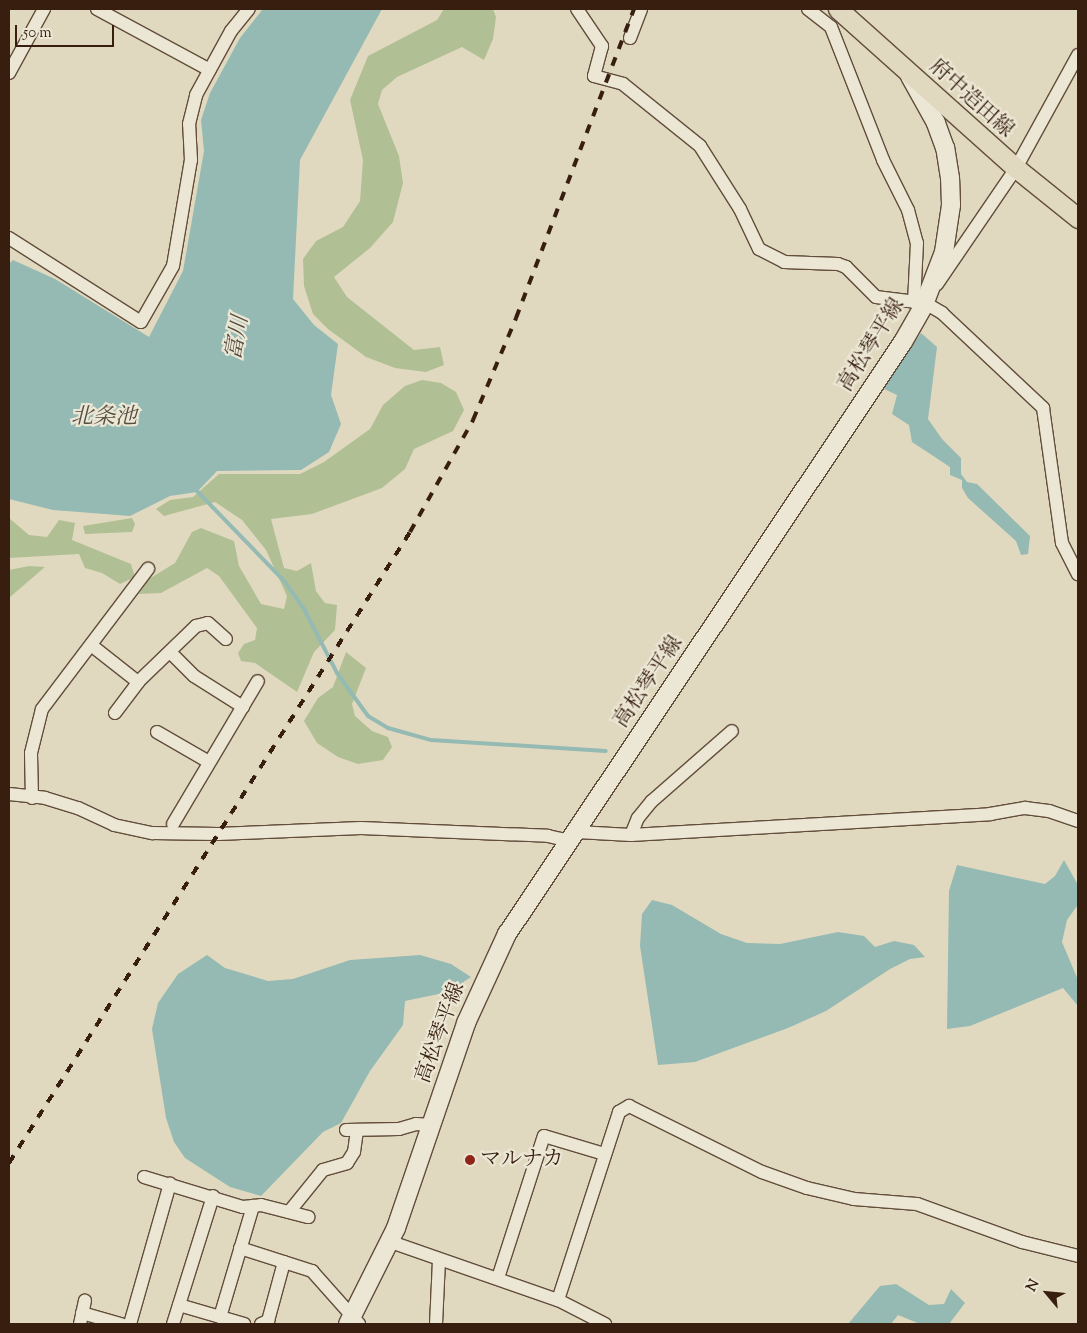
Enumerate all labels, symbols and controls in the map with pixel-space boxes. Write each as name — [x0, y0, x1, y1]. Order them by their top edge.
scale bar — [18, 15, 116, 47]
text: 50 m — [23, 23, 52, 44]
street label: 府中造田線 — [924, 55, 1018, 143]
street label: 高松琴平線 — [833, 294, 911, 396]
water label: 富川 — [222, 314, 256, 362]
water label: 北条池 — [71, 406, 137, 432]
street label: 高松琴平線 — [609, 631, 689, 733]
street label: 高松琴平線 — [411, 979, 471, 1087]
place label: マルナカ — [480, 1147, 564, 1173]
marker: マルナカ — [464, 1154, 476, 1166]
north arrow — [1022, 1268, 1072, 1318]
text: N — [1022, 1276, 1045, 1296]

